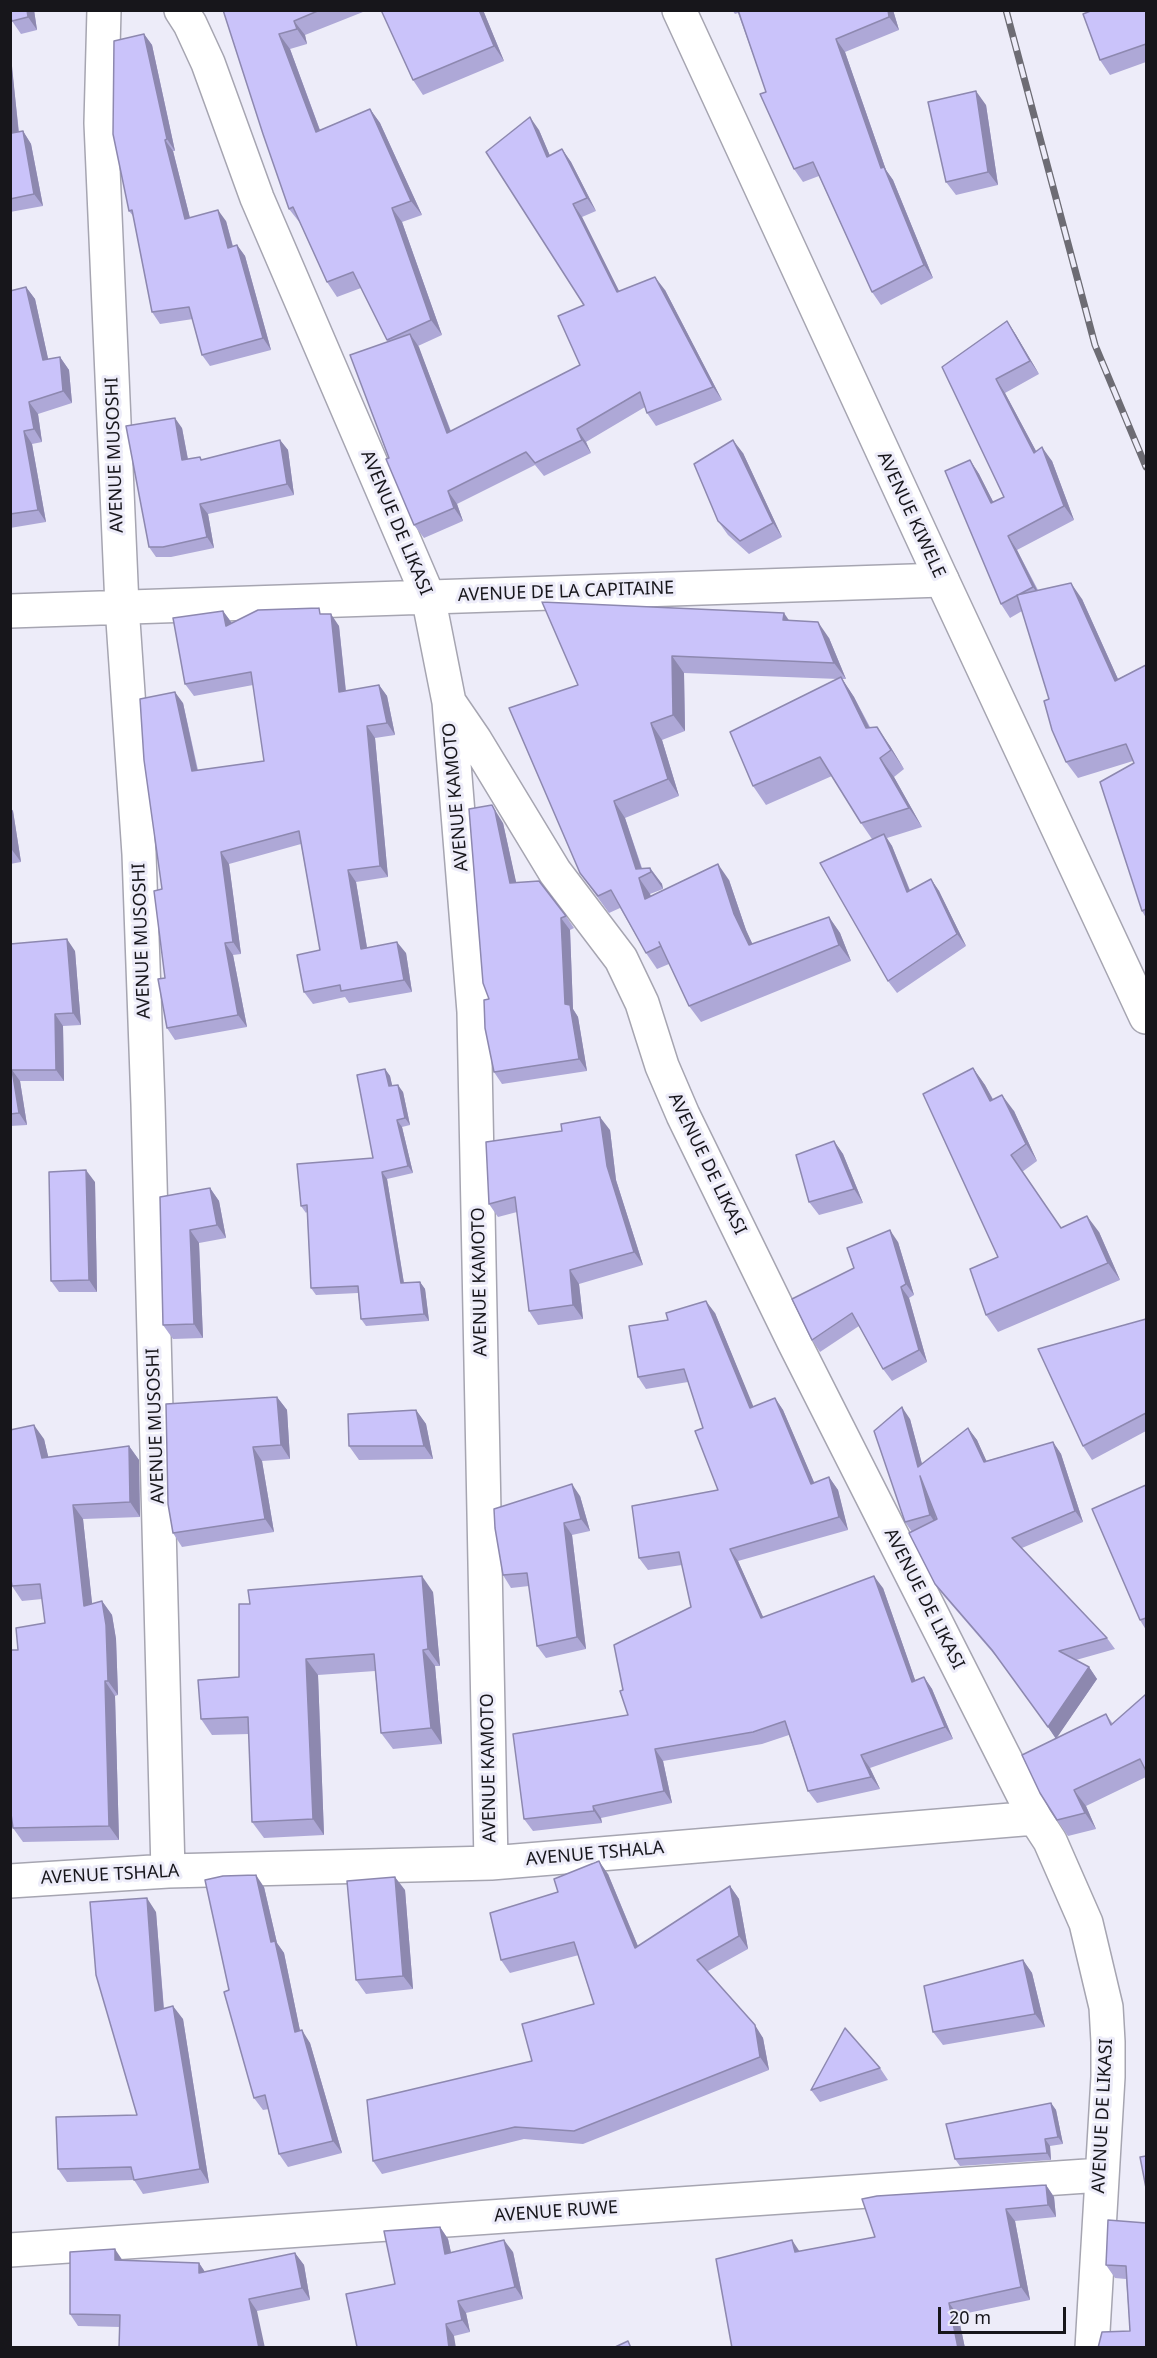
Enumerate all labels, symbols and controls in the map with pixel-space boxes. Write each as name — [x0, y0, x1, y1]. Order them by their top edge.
street label: AVENUE MUSOSHI — [101, 377, 129, 533]
street label: AVENUE DE LIKASI — [356, 447, 436, 599]
street label: AVENUE KIWELE — [872, 449, 950, 581]
street label: AVENUE DE LA CAPITAINE — [457, 577, 675, 607]
street label: AVENUE KAMOTO — [439, 722, 473, 872]
street label: AVENUE MUSOSHI — [128, 863, 156, 1019]
street label: AVENUE DE LIKASI — [663, 1090, 751, 1238]
street label: AVENUE KAMOTO — [468, 1207, 492, 1357]
street label: AVENUE MUSOSHI — [142, 1348, 170, 1504]
street label: AVENUE DE LIKASI — [879, 1525, 969, 1673]
street label: AVENUE KAMOTO — [477, 1693, 501, 1843]
street label: AVENUE TSHALA — [525, 1837, 665, 1871]
street label: AVENUE TSHALA — [40, 1861, 180, 1889]
street label: AVENUE DE LIKASI — [1088, 2038, 1118, 2194]
street label: AVENUE RUWE — [493, 2197, 619, 2227]
scale bar — [941, 2295, 1068, 2333]
text: 20 m — [949, 2305, 991, 2329]

